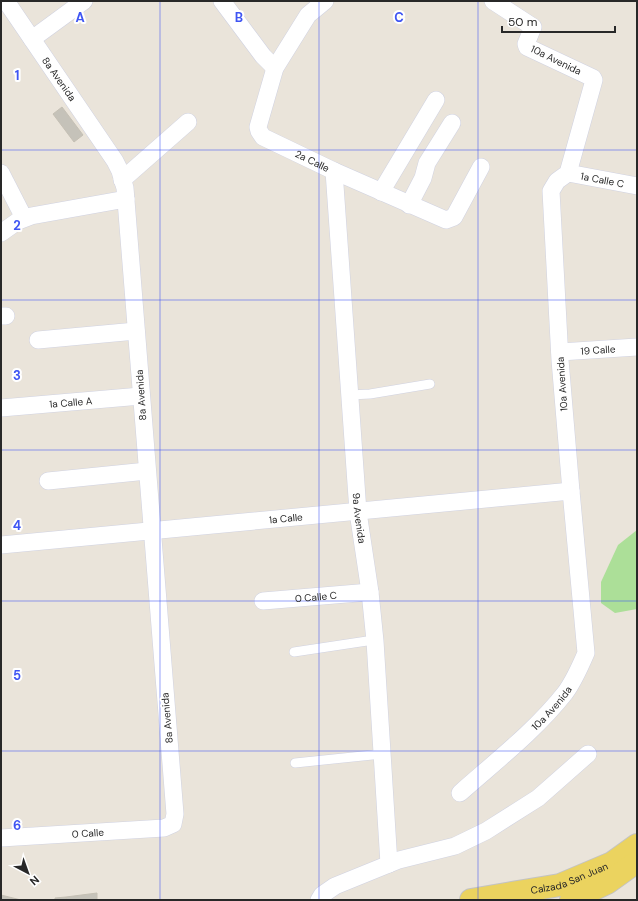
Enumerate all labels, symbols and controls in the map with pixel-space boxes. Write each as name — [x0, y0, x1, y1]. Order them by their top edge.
scale bar — [502, 8, 615, 34]
text: A — [75, 9, 85, 26]
text: B — [235, 9, 243, 26]
text: C — [394, 9, 404, 26]
text: 50 m — [508, 14, 537, 30]
street label: 10a Avenida — [529, 42, 583, 78]
street label: 8a Avenida — [39, 54, 79, 104]
text: 1 — [15, 67, 19, 84]
street label: 2a Calle — [293, 147, 332, 175]
street label: 1a Calle C — [580, 169, 625, 190]
text: 2 — [13, 217, 21, 234]
street label: 19 Calle — [580, 342, 616, 357]
street label: 10a Avenida — [554, 356, 570, 412]
text: 3 — [13, 367, 21, 384]
street label: 8a Avenida — [133, 369, 149, 421]
street label: 1a Calle A — [49, 394, 93, 410]
street label: 9a Avenida — [350, 492, 369, 544]
street label: 1a Calle — [268, 510, 304, 526]
text: 4 — [13, 517, 21, 534]
street label: 0 Calle C — [294, 588, 337, 605]
text: 5 — [13, 667, 21, 684]
street label: 10a Avenida — [528, 683, 575, 733]
street label: 8a Avenida — [158, 692, 176, 744]
text: 6 — [13, 817, 21, 834]
street label: 0 Calle — [71, 825, 105, 840]
north arrow — [8, 853, 48, 893]
street label: Calzada San Juan — [530, 859, 610, 896]
text: N — [27, 873, 42, 888]

